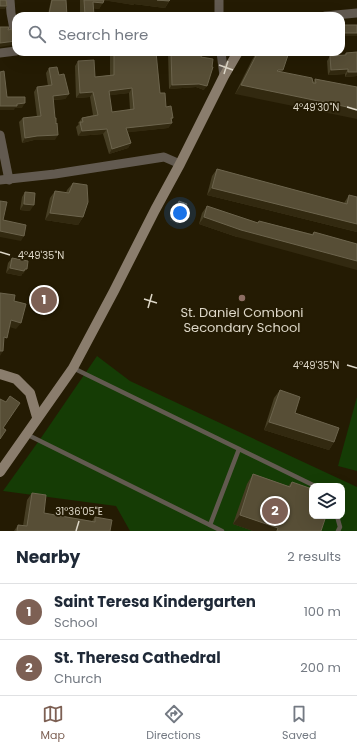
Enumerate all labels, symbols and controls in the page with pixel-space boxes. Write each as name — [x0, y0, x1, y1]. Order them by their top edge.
search box — [12, 12, 345, 56]
icon: search — [26, 23, 48, 45]
text: Search here — [58, 24, 148, 45]
text: 4°49'30"N — [293, 100, 339, 115]
your location — [170, 203, 190, 223]
text: 4°49'35"N — [18, 248, 64, 263]
pin: 1 — [31, 285, 57, 315]
marker: St. Daniel Comboni Secondary School — [237, 293, 247, 303]
place label: St. Daniel Comboni Secondary School — [180, 303, 304, 337]
text: 4°49'35"N — [293, 358, 339, 373]
map controls — [309, 483, 345, 519]
button: layers — [309, 483, 345, 519]
pin: 2 — [262, 496, 288, 526]
text: 31°36'05"E — [55, 504, 103, 519]
text: Nearby — [16, 545, 80, 569]
text: 2 results — [287, 547, 341, 566]
text: Saint Teresa Kindergarten — [54, 591, 256, 612]
text: 1 — [27, 602, 31, 621]
text: 100 m — [304, 602, 341, 621]
text: School — [54, 613, 98, 632]
text: St. Theresa Cathedral — [54, 647, 221, 668]
text: 2 — [25, 658, 33, 677]
text: 200 m — [300, 658, 341, 677]
text: Church — [54, 669, 102, 688]
tab: Map — [41, 703, 65, 744]
tab: Directions — [146, 703, 201, 744]
tab: Saved — [282, 703, 316, 744]

